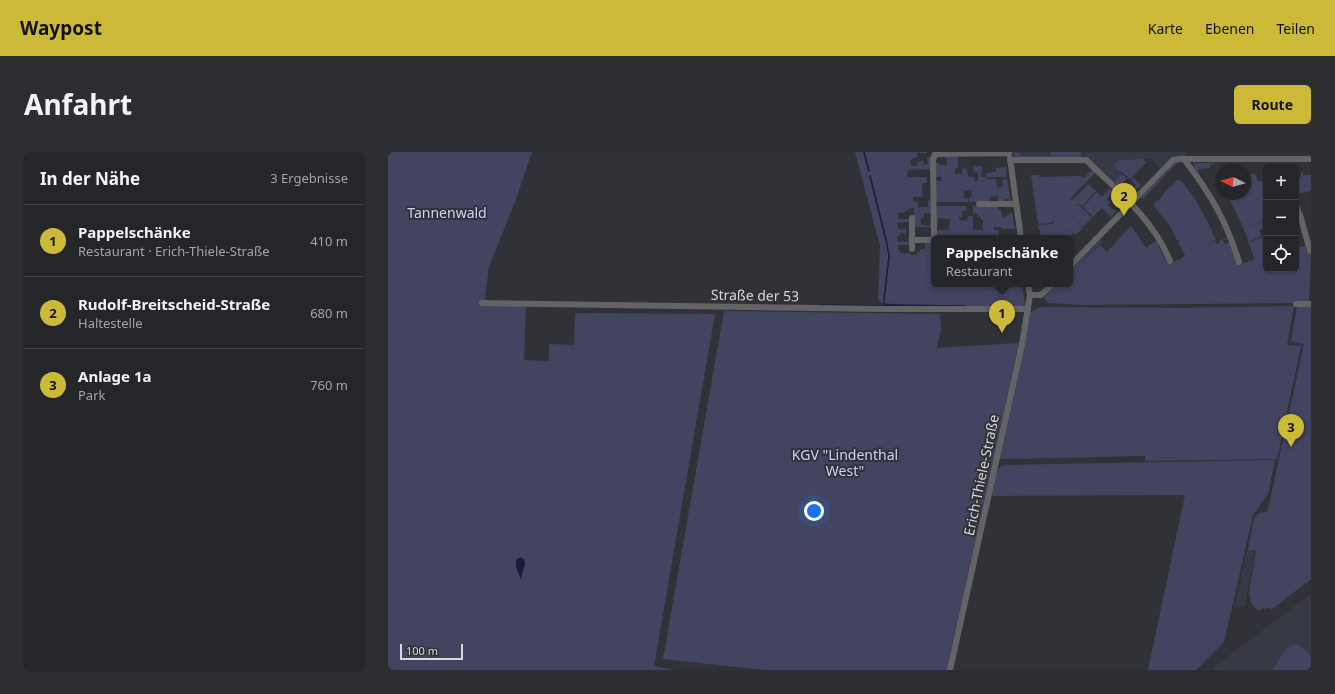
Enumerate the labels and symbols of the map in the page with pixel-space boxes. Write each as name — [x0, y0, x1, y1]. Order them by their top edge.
north arrow — [1215, 164, 1251, 200]
pin: 2 — [1111, 183, 1137, 216]
park label: Tannenwald — [407, 203, 487, 222]
street label: Straße der 53 — [711, 285, 799, 305]
pin: 1 — [989, 300, 1015, 333]
street label: Erich-Thiele-Straße — [959, 413, 1003, 537]
pin: 3 — [1278, 414, 1304, 447]
park label: KGV "Lindenthal West" — [792, 445, 898, 480]
your location — [804, 501, 824, 521]
scale bar — [400, 642, 463, 661]

